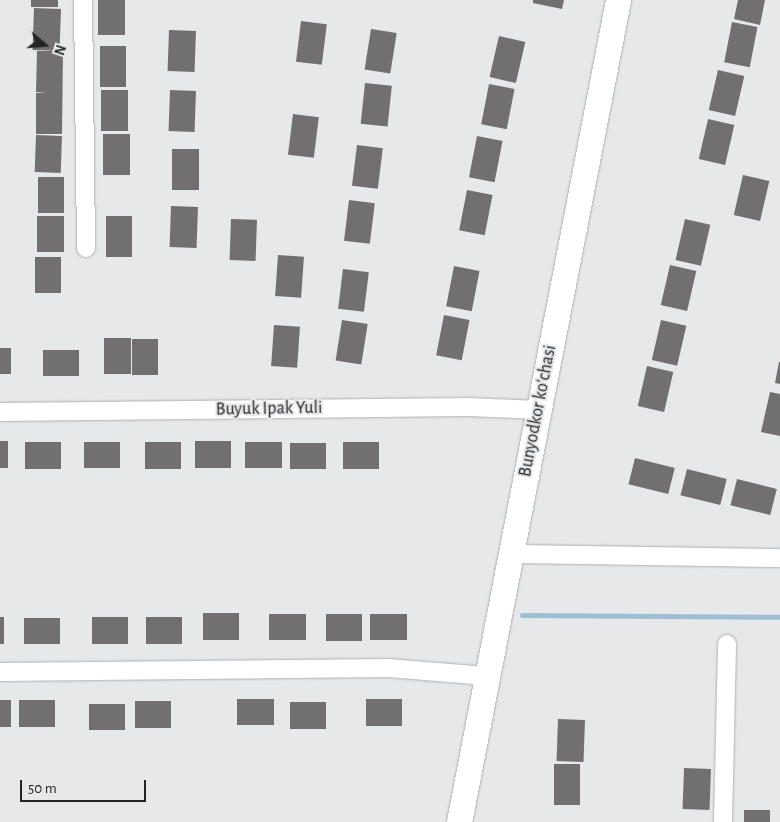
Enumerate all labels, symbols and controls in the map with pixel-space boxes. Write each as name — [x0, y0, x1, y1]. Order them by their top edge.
north arrow — [20, 20, 70, 70]
text: N — [51, 43, 67, 56]
street label: Bunyodkor koʻchasi — [515, 343, 561, 479]
street label: Buyuk Ipak Yuli — [216, 397, 322, 421]
scale bar — [22, 770, 149, 802]
text: 50 m — [28, 781, 57, 796]

